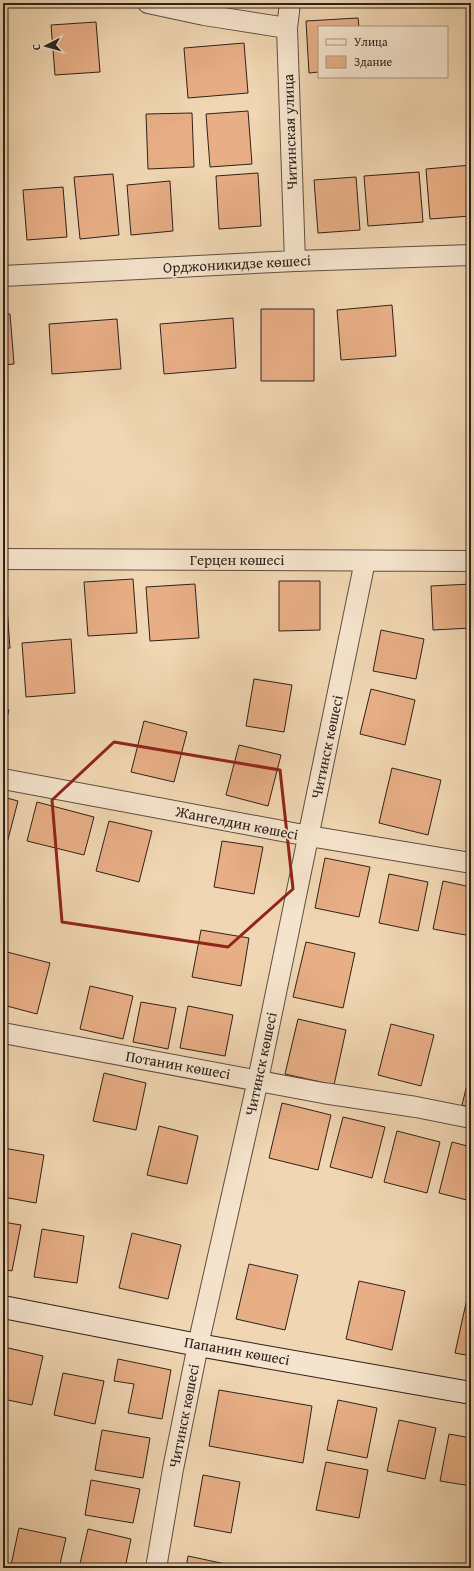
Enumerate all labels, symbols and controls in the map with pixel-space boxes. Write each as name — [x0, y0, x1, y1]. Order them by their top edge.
north arrow — [26, 26, 66, 66]
legend — [318, 26, 448, 78]
text: Улица — [354, 33, 388, 50]
text: С — [28, 43, 44, 51]
text: Здание — [354, 53, 393, 70]
street label: Читинская улица — [277, 73, 302, 190]
street label: Орджоникидзе көшесі — [162, 249, 311, 278]
street label: Герцен көшесі — [190, 549, 284, 570]
street label: Читинск көшесі — [305, 693, 348, 801]
street label: Жангелдин көшесі — [173, 800, 300, 845]
street label: Читинск көшесі — [239, 1010, 282, 1118]
street label: Потанин көшесі — [124, 1045, 232, 1084]
street label: Папанин көшесі — [183, 1331, 291, 1370]
street label: Читинск көшесі — [163, 1362, 204, 1470]

